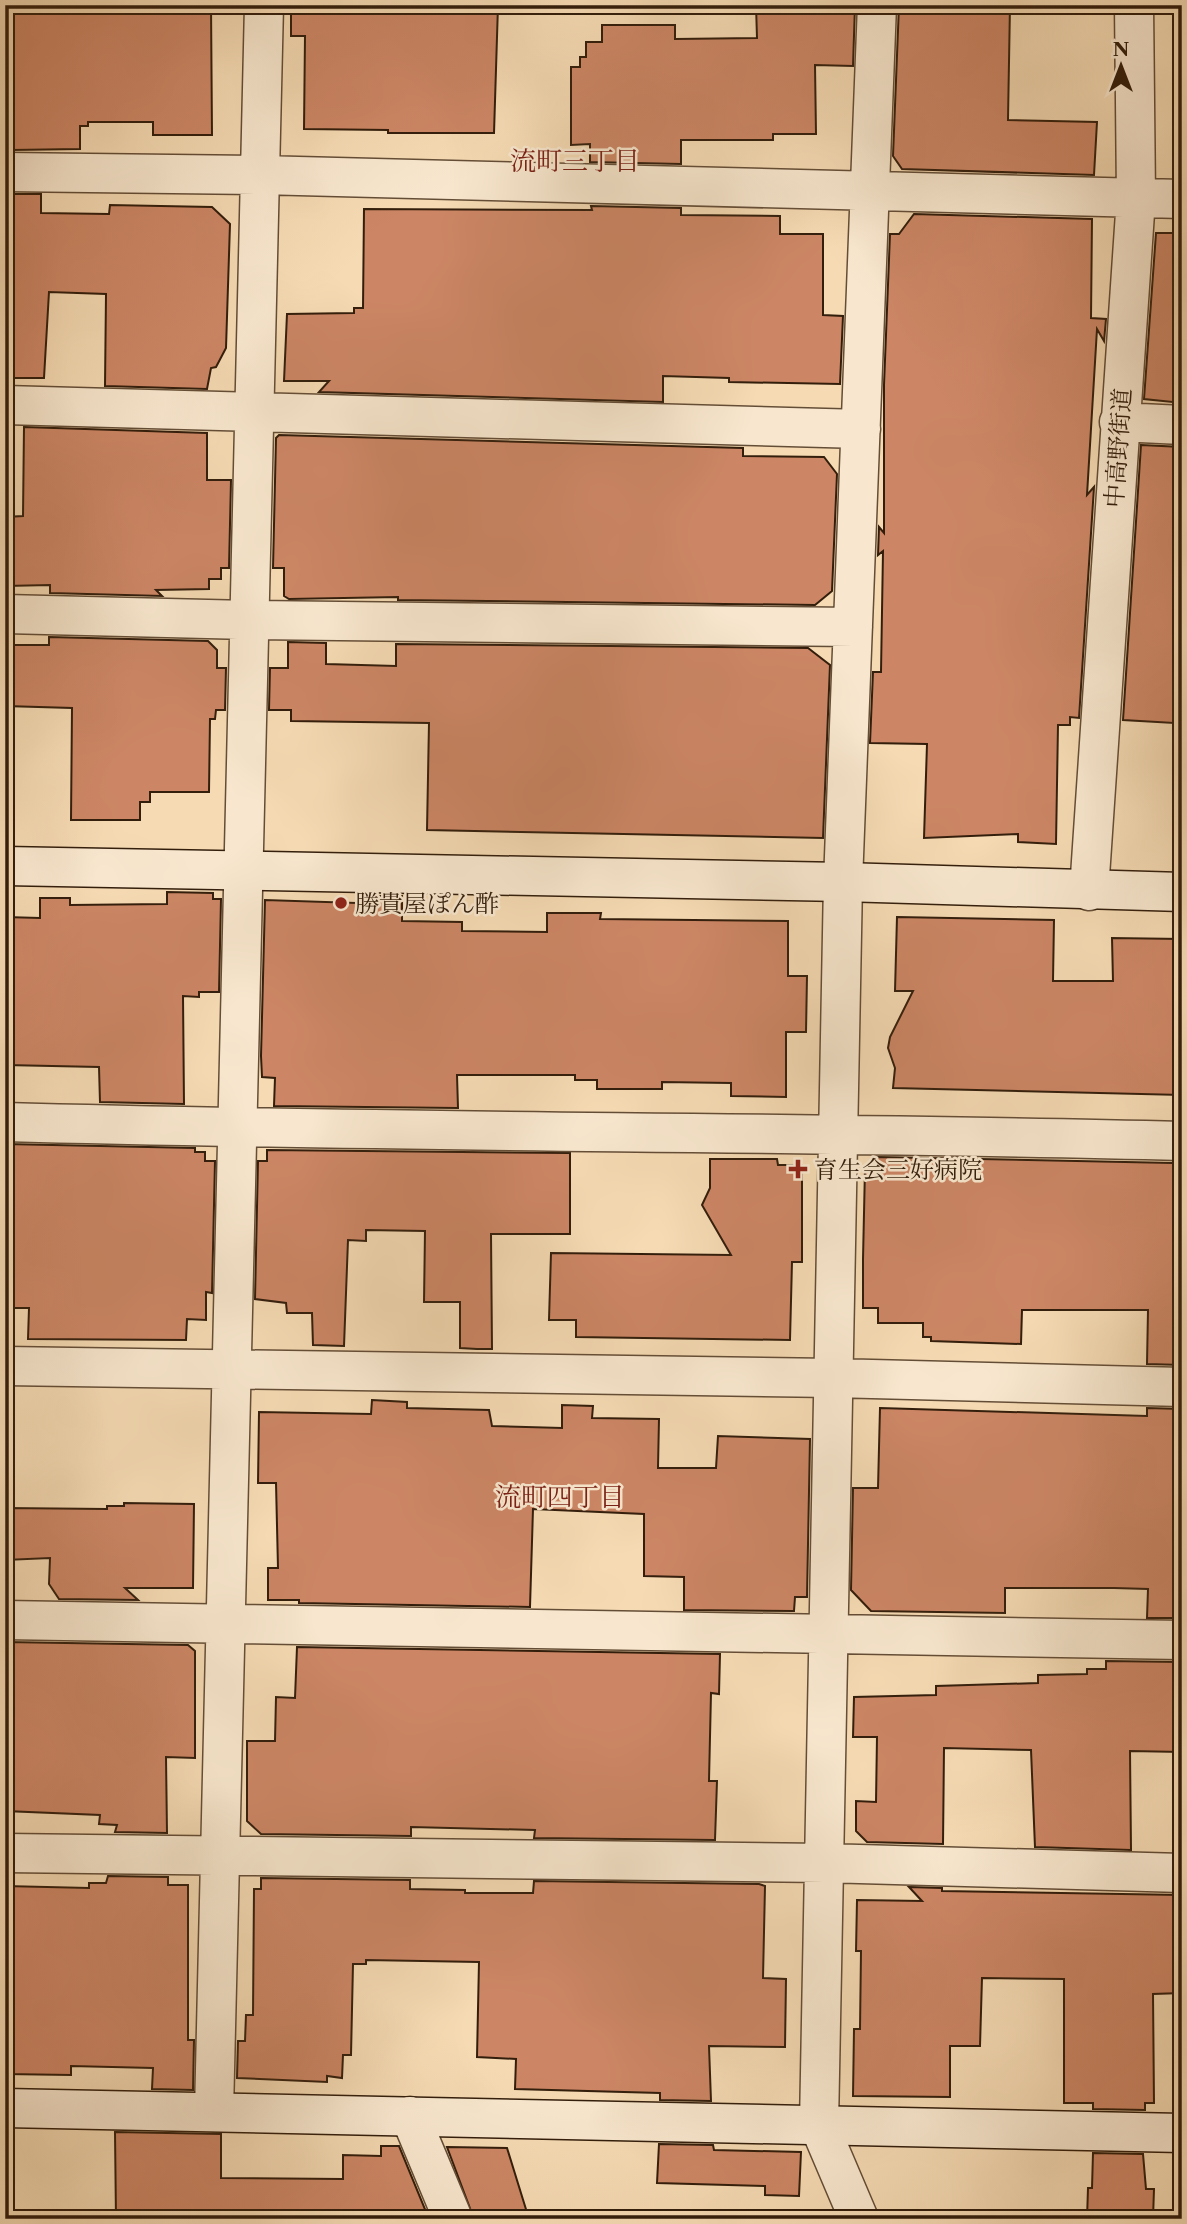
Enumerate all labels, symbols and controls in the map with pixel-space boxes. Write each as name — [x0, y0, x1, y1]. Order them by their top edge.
north arrow — [1086, 32, 1156, 102]
text: N — [1113, 38, 1129, 61]
district label: 流町三丁目 — [510, 145, 640, 177]
street label: 中高野街道 — [1099, 387, 1137, 509]
place label: 勝貴屋ぽん酢 — [355, 889, 499, 918]
marker: 勝貴屋ぽん酢 — [333, 895, 349, 911]
place label: 育生会三好病院 — [814, 1155, 982, 1184]
marker: 育生会三好病院 — [788, 1159, 808, 1179]
district label: 流町四丁目 — [495, 1481, 625, 1513]

